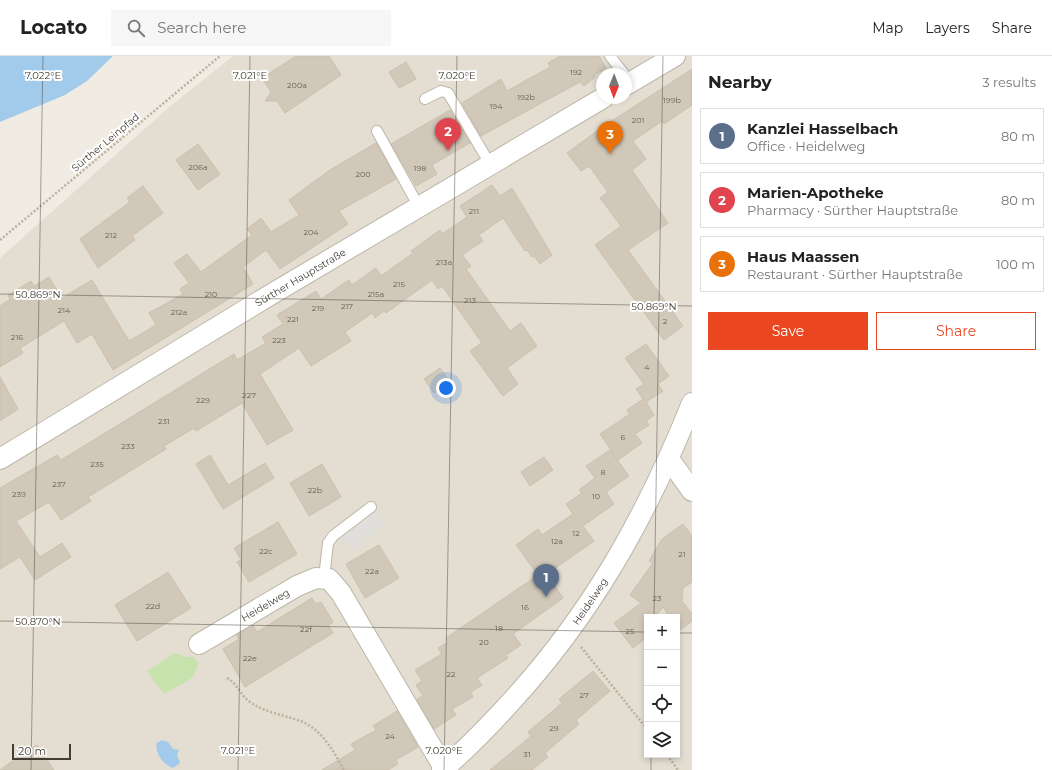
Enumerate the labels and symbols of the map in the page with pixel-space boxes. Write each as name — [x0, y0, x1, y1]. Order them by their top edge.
house number: 192 — [570, 67, 583, 77]
north arrow — [596, 68, 632, 104]
text: 7.022°E — [25, 69, 61, 82]
text: 7.021°E — [233, 69, 267, 82]
text: 7.020°E — [438, 69, 476, 82]
house number: 200a — [287, 80, 307, 90]
house number: 192b — [517, 92, 535, 102]
house number: 199b — [663, 95, 682, 105]
house number: 194 — [489, 101, 503, 111]
street label: Sürther Leinpfad — [69, 110, 142, 175]
house number: 201 — [632, 115, 644, 125]
pin: 2 — [435, 118, 461, 151]
pin: 3 — [597, 121, 623, 154]
house number: 206a — [188, 162, 208, 172]
house number: 198 — [414, 163, 426, 173]
house number: 200 — [355, 169, 371, 179]
house number: 211 — [469, 206, 479, 216]
house number: 204 — [303, 227, 319, 237]
house number: 212 — [105, 230, 117, 240]
street label: Sürther Hauptstraße — [253, 246, 348, 310]
house number: 213a — [436, 257, 452, 267]
house number: 215 — [393, 279, 405, 289]
text: 50.869°N — [15, 288, 61, 301]
house number: 210 — [205, 289, 217, 299]
house number: 215a — [368, 289, 384, 299]
house number: 213 — [464, 295, 476, 305]
text: 50.869°N — [631, 300, 677, 313]
house number: 217 — [341, 301, 353, 311]
house number: 219 — [312, 303, 324, 313]
house number: 214 — [58, 305, 71, 315]
house number: 212a — [171, 307, 187, 317]
house number: 221 — [287, 314, 299, 324]
house number: 2 — [663, 316, 668, 326]
house number: 216 — [11, 332, 23, 342]
house number: 223 — [272, 335, 286, 345]
house number: 4 — [644, 362, 650, 372]
your location — [436, 378, 456, 398]
house number: 227 — [242, 390, 256, 400]
house number: 229 — [196, 395, 210, 405]
house number: 231 — [158, 416, 170, 426]
house number: 6 — [621, 432, 626, 442]
house number: 233 — [121, 441, 135, 451]
house number: 235 — [90, 459, 104, 469]
house number: 8 — [600, 467, 606, 477]
house number: 237 — [52, 479, 66, 489]
house number: 22b — [308, 485, 323, 495]
house number: 239 — [12, 489, 26, 499]
house number: 10 — [592, 491, 600, 501]
house number: 12 — [572, 528, 580, 538]
house number: 12a — [551, 536, 563, 546]
house number: 22c — [259, 546, 273, 556]
house number: 21 — [678, 549, 686, 559]
pin: 1 — [533, 564, 559, 597]
house number: 22a — [365, 566, 379, 576]
street label: Heidelweg — [570, 575, 610, 627]
street label: Heidelweg — [239, 586, 292, 625]
house number: 23 — [652, 593, 662, 603]
house number: 22d — [146, 601, 160, 611]
house number: 16 — [521, 602, 529, 612]
text: 50.870°N — [15, 615, 61, 628]
house number: 18 — [495, 623, 503, 633]
house number: 22f — [300, 624, 312, 634]
house number: 25 — [625, 626, 635, 636]
house number: 20 — [479, 637, 489, 647]
house number: 22e — [243, 653, 257, 663]
house number: 22 — [446, 669, 456, 679]
house number: 27 — [579, 690, 589, 700]
house number: 29 — [549, 723, 559, 733]
house number: 24 — [385, 731, 396, 741]
scale bar — [12, 742, 71, 761]
text: 7.021°E — [221, 744, 255, 757]
text: 7.020°E — [425, 744, 463, 757]
house number: 31 — [523, 749, 531, 759]

